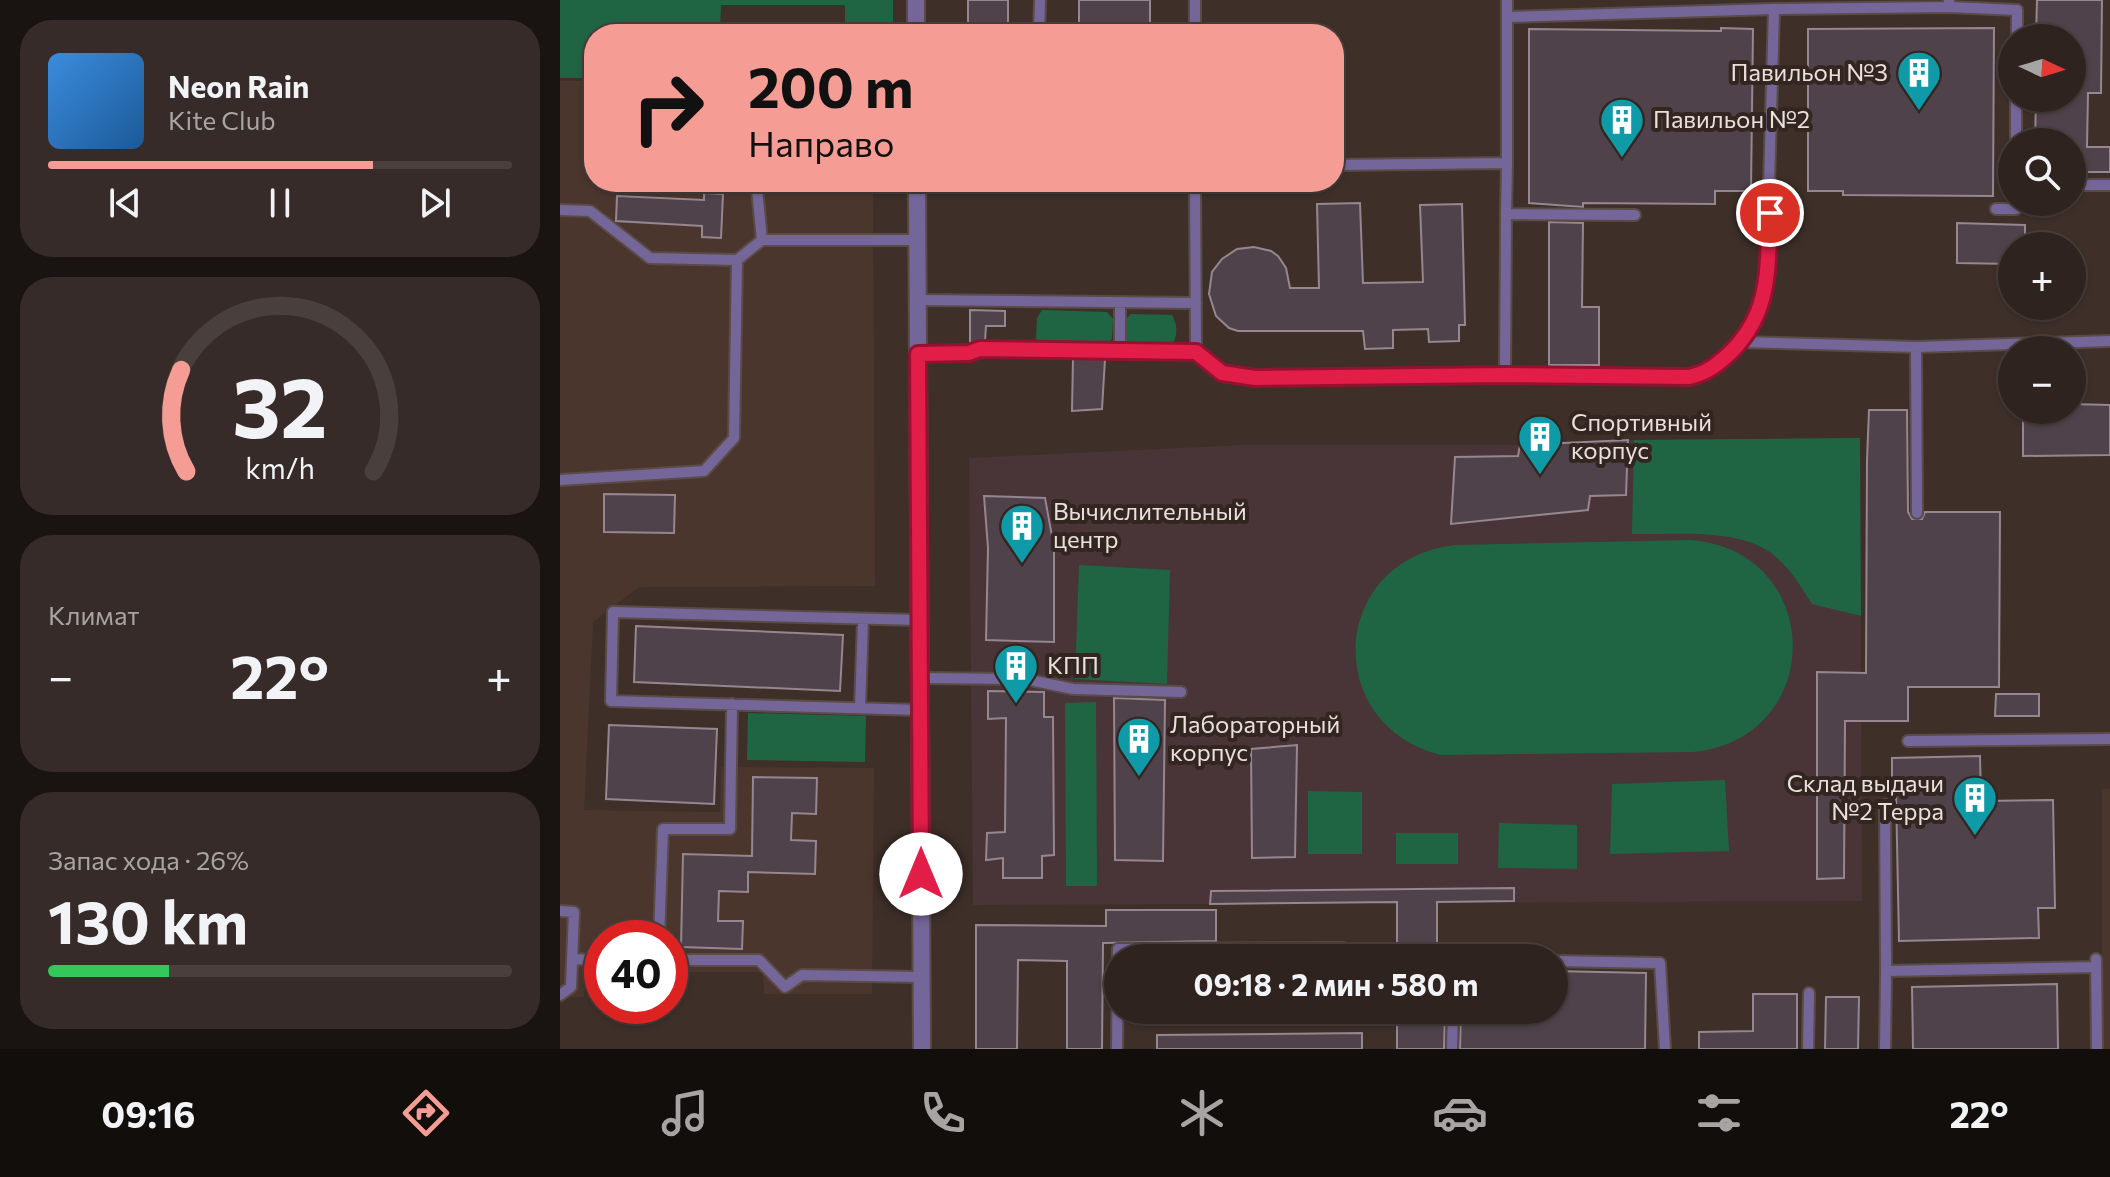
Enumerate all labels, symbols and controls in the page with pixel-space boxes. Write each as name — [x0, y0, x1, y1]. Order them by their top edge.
north arrow — [1998, 24, 2086, 112]
map controls — [1998, 24, 2086, 424]
building icon: Павильон №3 — [1895, 49, 1943, 112]
text: 200 m — [748, 51, 914, 120]
icon: right — [616, 56, 720, 160]
place label: Павильон №3 — [1731, 57, 1888, 86]
text: Neon Rain — [168, 67, 309, 104]
building icon: Павильон №2 — [1598, 96, 1646, 159]
text: Kite Club — [168, 104, 276, 135]
place label: Павильон №2 — [1653, 104, 1810, 133]
text: Направо — [748, 120, 894, 164]
button: search — [1998, 128, 2086, 216]
pin — [1736, 179, 1804, 247]
icon: previous — [103, 181, 147, 225]
icon: pause — [258, 181, 302, 225]
icon: next — [413, 181, 457, 225]
icon: arrive — [1748, 191, 1792, 235]
button: + — [1998, 232, 2086, 320]
button: − — [1998, 336, 2086, 424]
text: 32 — [232, 352, 328, 454]
place label: Спортивный корпус — [1571, 407, 1712, 464]
building icon: Спортивный корпус — [1516, 413, 1564, 476]
text: km/h — [245, 450, 315, 485]
place label: Вычислительный центр — [1053, 496, 1247, 553]
building icon: Вычислительный центр — [998, 502, 1046, 565]
text: Климат — [48, 599, 140, 630]
text: 22° — [230, 638, 329, 711]
building icon: КПП — [992, 642, 1040, 705]
text: − — [48, 648, 73, 702]
text: + — [486, 648, 512, 702]
place label: КПП — [1047, 650, 1099, 679]
place label: Лабораторный корпус — [1170, 709, 1340, 766]
building icon: Лабораторный корпус — [1115, 715, 1163, 778]
place label: Склад выдачи №2 Терра — [1787, 768, 1944, 825]
building icon: Склад выдачи №2 Терра — [1951, 774, 1999, 837]
position arrow — [879, 832, 963, 916]
text: Запас хода · 26% — [48, 844, 249, 875]
text: 130 km — [48, 883, 248, 956]
speed limit sign: 40 — [584, 920, 688, 1024]
text: 09:18 · 2 мин · 580 m — [1193, 965, 1479, 1002]
icon: directions — [398, 1085, 454, 1141]
icon: music — [657, 1085, 713, 1141]
icon: phone — [915, 1085, 971, 1141]
icon: climate — [1174, 1085, 1230, 1141]
icon: car — [1432, 1085, 1488, 1141]
icon: filters — [1691, 1085, 1747, 1141]
text: 09:16 — [101, 1091, 195, 1135]
text: 22° — [1949, 1091, 2009, 1135]

